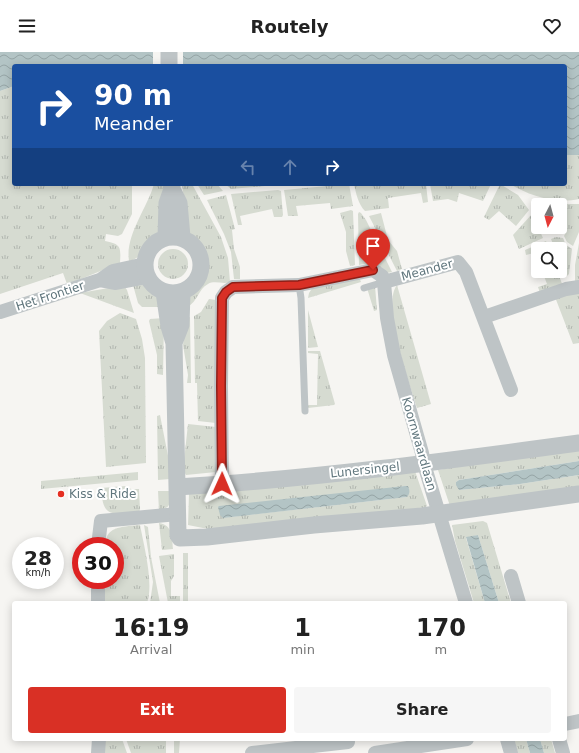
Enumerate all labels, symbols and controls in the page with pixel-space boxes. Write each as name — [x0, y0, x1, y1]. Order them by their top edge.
icon: menu — [16, 15, 38, 37]
icon: heart — [541, 15, 563, 37]
text: Routely — [251, 16, 328, 37]
text: 90 m — [94, 79, 172, 112]
icon: right — [28, 80, 80, 132]
text: Meander — [94, 113, 173, 134]
icon: left — [237, 156, 259, 178]
icon: ahead — [279, 156, 301, 178]
icon: right — [321, 156, 343, 178]
north arrow — [531, 198, 567, 234]
map controls — [531, 198, 567, 278]
pin — [356, 229, 390, 270]
icon: arrive — [362, 235, 384, 257]
button: search — [531, 242, 567, 278]
street label: Meander — [400, 256, 454, 284]
street label: Het Frontier — [14, 278, 86, 314]
street label: Koornwaardlaan — [399, 396, 439, 492]
street label: Lunersingel — [330, 459, 400, 481]
position arrow — [201, 463, 243, 505]
place label: Kiss & Ride — [69, 487, 136, 501]
marker: Kiss & Ride — [56, 489, 66, 499]
speed limit sign: 30 — [72, 537, 124, 589]
text: 28 — [24, 546, 52, 570]
text: km/h — [25, 567, 51, 578]
text: 16:19 — [113, 614, 189, 642]
text: 1 — [294, 614, 311, 642]
text: 170 — [416, 614, 466, 642]
text: Arrival — [130, 642, 172, 657]
text: min — [290, 642, 315, 657]
text: m — [435, 642, 447, 657]
button: Exit — [28, 687, 286, 733]
button: Share — [294, 687, 551, 733]

